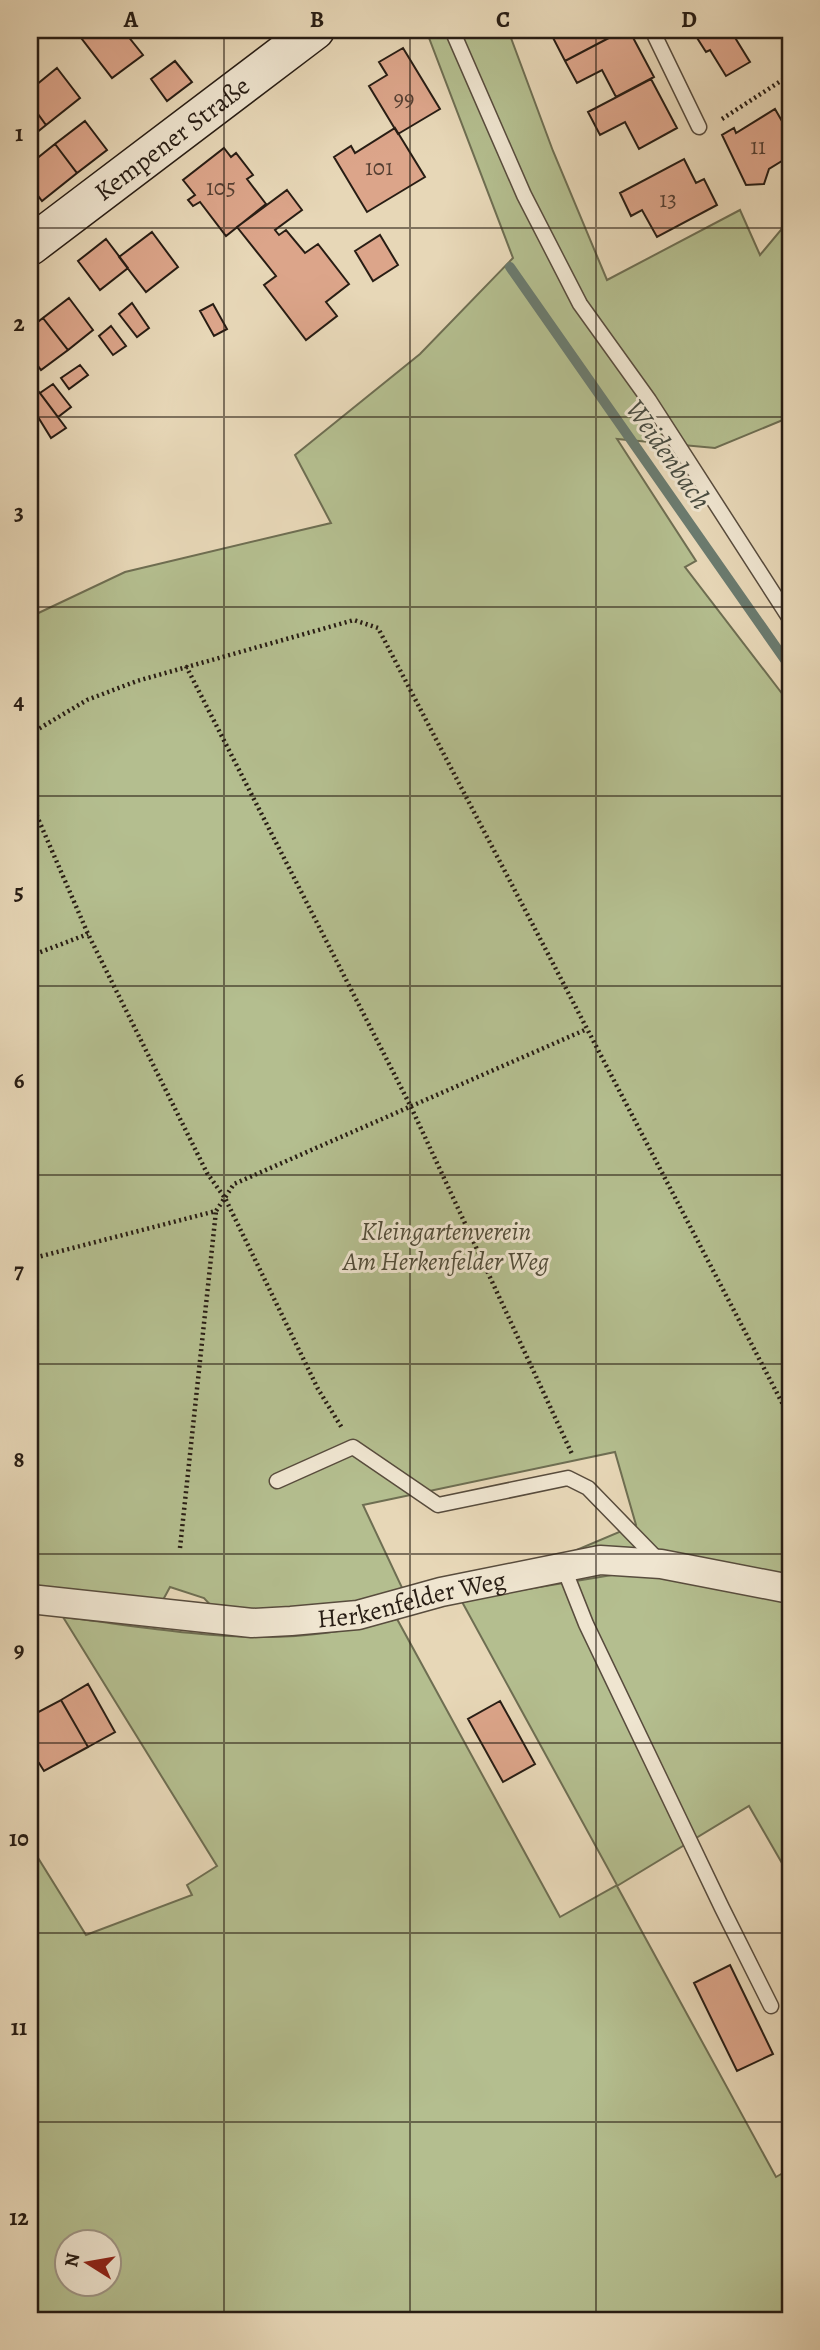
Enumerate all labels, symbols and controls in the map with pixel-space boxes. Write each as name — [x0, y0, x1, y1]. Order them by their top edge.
text: A — [123, 4, 139, 35]
text: B — [310, 4, 324, 35]
text: C — [496, 4, 510, 35]
text: D — [681, 4, 697, 35]
street label: Kempener Straße — [87, 69, 257, 209]
house number: 99 — [394, 83, 414, 114]
text: 1 — [15, 118, 23, 149]
house number: 11 — [750, 131, 766, 162]
house number: 101 — [365, 152, 393, 183]
house number: 105 — [206, 172, 236, 203]
house number: 13 — [659, 184, 677, 215]
text: 2 — [13, 308, 25, 339]
water label: Weidenbach — [616, 392, 720, 517]
text: 3 — [14, 497, 24, 528]
text: 4 — [14, 686, 25, 717]
text: 5 — [14, 876, 24, 907]
text: 6 — [14, 1065, 25, 1096]
park label: Kleingartenverein Am Herkenfelder Weg — [341, 1214, 549, 1279]
text: 7 — [14, 1255, 24, 1286]
text: 8 — [13, 1444, 25, 1475]
street label: Herkenfelder Weg — [316, 1562, 509, 1637]
text: 9 — [14, 1634, 24, 1665]
text: 10 — [9, 1823, 29, 1854]
text: 11 — [11, 2012, 27, 2043]
text: 12 — [9, 2202, 29, 2233]
north arrow — [52, 2228, 122, 2298]
text: N — [58, 2251, 86, 2269]

